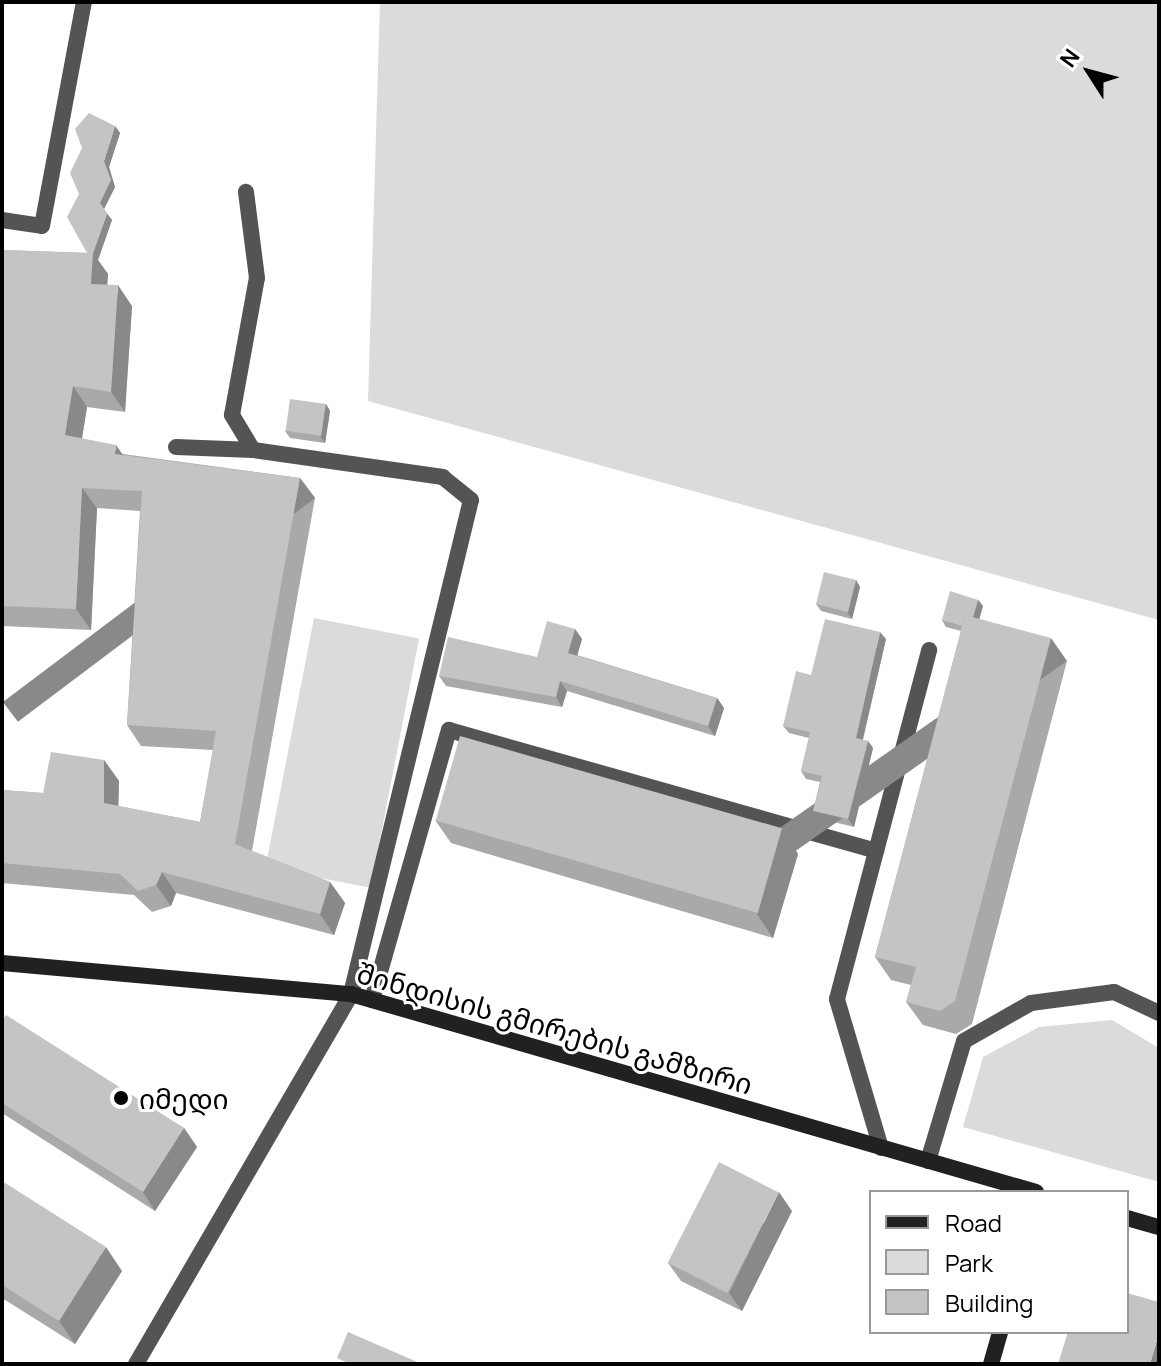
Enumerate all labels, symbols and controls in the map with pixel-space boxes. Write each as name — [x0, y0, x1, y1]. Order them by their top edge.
north arrow — [1049, 32, 1129, 112]
text: N — [1053, 43, 1086, 73]
street label: შინდისის გმირების გამზირი — [353, 955, 757, 1101]
place label: იმედი — [139, 1081, 229, 1115]
marker: იმედი — [110, 1087, 132, 1109]
legend — [869, 1190, 1129, 1334]
text: Road — [945, 1206, 1002, 1239]
text: Park — [945, 1246, 993, 1279]
text: Building — [945, 1286, 1033, 1319]

